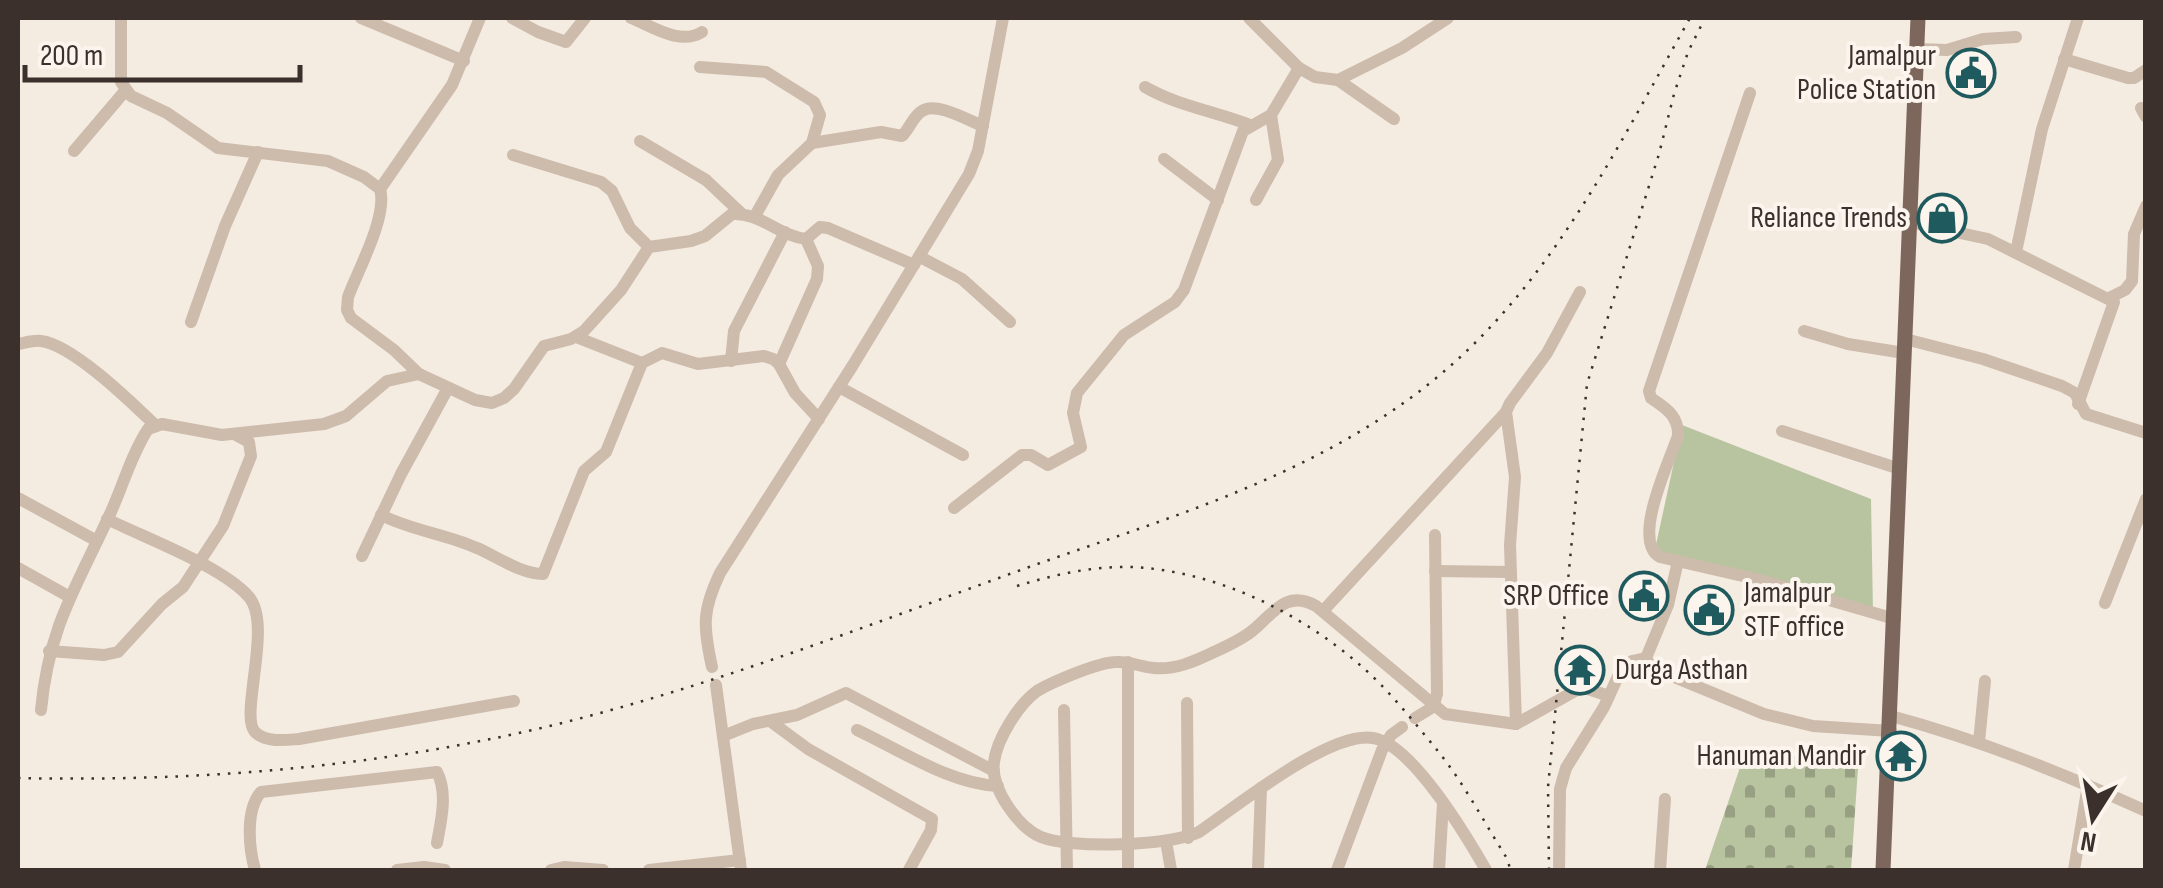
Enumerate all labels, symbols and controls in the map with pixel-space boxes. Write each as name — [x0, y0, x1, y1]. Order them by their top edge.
scale bar — [25, 20, 300, 82]
text: 200 m — [40, 38, 103, 74]
place label: Jamalpur Police Station — [1797, 38, 1936, 108]
public building icon: Jamalpur Police Station — [1945, 47, 1997, 99]
shop icon: Reliance Trends — [1916, 192, 1968, 244]
place label: Reliance Trends — [1750, 200, 1907, 236]
public building icon: SRP Office — [1618, 570, 1670, 622]
place label: Jamalpur STF office — [1743, 575, 1844, 645]
place label: SRP Office — [1503, 578, 1609, 614]
public building icon: Jamalpur STF office — [1683, 584, 1735, 636]
temple icon: Durga Asthan — [1554, 644, 1606, 696]
place label: Durga Asthan — [1615, 652, 1748, 688]
temple icon: Hanuman Mandir — [1875, 730, 1927, 782]
place label: Hanuman Mandir — [1697, 738, 1866, 774]
north arrow — [2043, 768, 2143, 868]
text: N — [2078, 823, 2099, 859]

